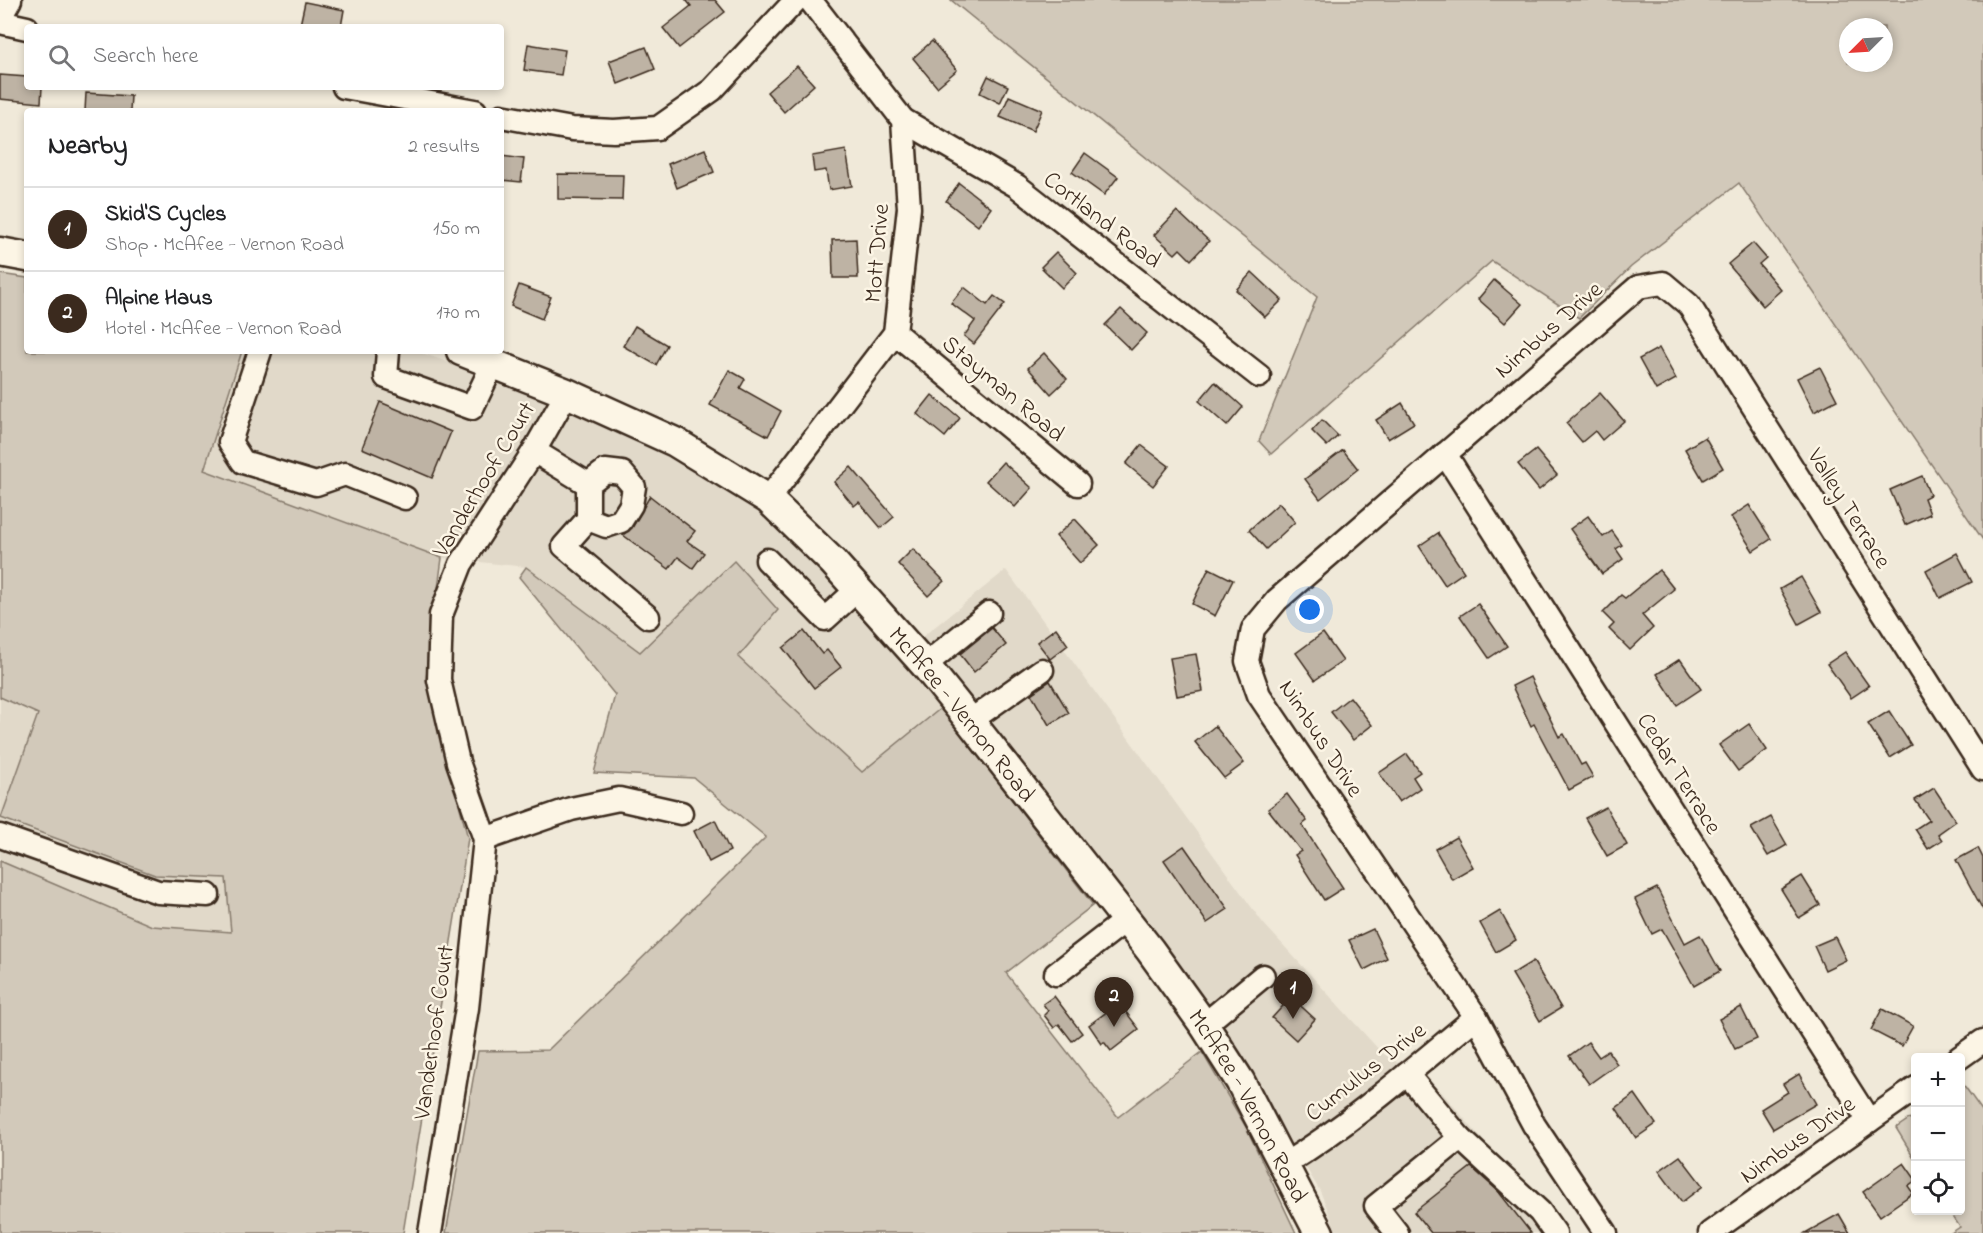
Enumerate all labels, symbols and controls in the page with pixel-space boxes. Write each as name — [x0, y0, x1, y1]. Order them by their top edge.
north arrow — [1839, 18, 1893, 72]
search box — [24, 24, 504, 90]
icon: search — [45, 41, 78, 74]
text: Search here — [93, 41, 198, 73]
text: Nearby — [48, 128, 127, 166]
text: 2 results — [408, 133, 480, 162]
street label: Cortland Road — [1035, 164, 1168, 279]
text: Skid'S Cycles — [105, 199, 227, 231]
street label: Mott Drive — [857, 202, 900, 304]
text: 1 — [64, 215, 71, 244]
text: 150 m — [433, 215, 480, 244]
text: Shop · McAfee - Vernon Road — [105, 231, 344, 260]
street label: Nimbus Drive — [1488, 274, 1612, 388]
text: Alpine Haus — [105, 283, 213, 315]
text: 2 — [63, 299, 72, 328]
text: 170 m — [436, 299, 480, 328]
text: Hotel · McAfee - Vernon Road — [105, 315, 342, 344]
street label: Stayman Road — [933, 328, 1072, 453]
street label: Vanderhoof Court — [424, 396, 545, 566]
street label: Valley Terrace — [1796, 441, 1899, 577]
your location — [1295, 595, 1324, 624]
street label: McAfee - Vernon Road — [879, 620, 1043, 811]
street label: Nimbus Drive — [1269, 674, 1371, 805]
street label: Cedar Terrace — [1627, 707, 1729, 842]
street label: Vanderhoof Court — [406, 943, 465, 1123]
pin: 1 — [1274, 970, 1312, 1019]
pin: 2 — [1094, 978, 1134, 1027]
street label: McAfee - Vernon Road — [1178, 1003, 1316, 1210]
street label: Cumulus Drive — [1299, 1014, 1435, 1131]
map controls — [1911, 1053, 1965, 1215]
button: + — [1911, 1053, 1965, 1107]
street label: Nimbus Drive — [1734, 1088, 1863, 1194]
button: − — [1911, 1107, 1965, 1161]
button: locate — [1911, 1161, 1965, 1215]

